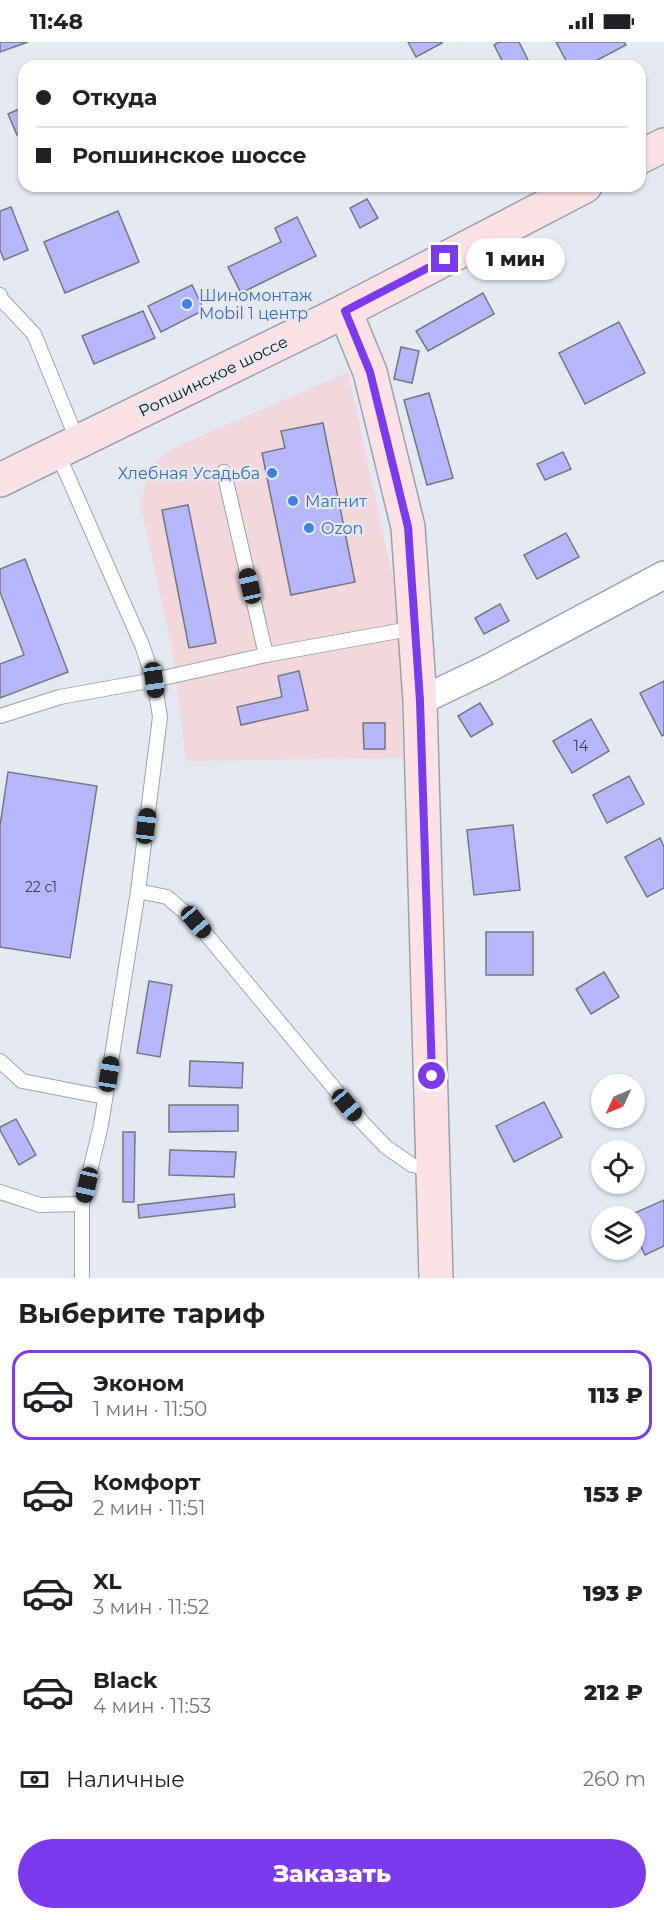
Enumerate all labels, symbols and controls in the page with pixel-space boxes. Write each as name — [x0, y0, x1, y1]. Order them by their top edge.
text: 11:48 — [30, 8, 83, 35]
text: Откуда — [72, 84, 157, 111]
text: Ропшинское шоссе — [72, 142, 307, 169]
callout: 1 мин — [466, 238, 565, 280]
route end — [431, 245, 458, 272]
text: 1 мин — [486, 247, 545, 271]
place label: Шиномонтаж Mobil 1 центр — [199, 286, 312, 323]
marker: Шиномонтаж Mobil 1 центр — [180, 297, 194, 311]
street label: Ропшинское шоссе — [135, 332, 291, 421]
place label: Хлебная Усадьба — [118, 464, 260, 483]
marker: Хлебная Усадьба — [265, 466, 279, 480]
place label: Магнит — [305, 492, 367, 511]
marker: Магнит — [286, 494, 300, 508]
place label: Ozon — [321, 519, 363, 538]
marker: Ozon — [302, 521, 316, 535]
car — [237, 566, 263, 606]
car — [143, 661, 165, 699]
house number: 14 — [574, 737, 589, 755]
car — [135, 807, 157, 845]
house number: 22 с1 — [25, 878, 57, 896]
car — [178, 902, 214, 942]
car — [97, 1055, 121, 1093]
route start — [418, 1062, 445, 1089]
north arrow — [591, 1074, 645, 1128]
map controls — [591, 1074, 645, 1260]
car — [329, 1085, 365, 1125]
button: locate — [591, 1140, 645, 1194]
car — [74, 1165, 100, 1205]
button: layers — [591, 1206, 645, 1260]
text: Выберите тариф — [18, 1297, 265, 1330]
icon: car — [21, 1368, 75, 1422]
text: Эконом — [93, 1370, 184, 1397]
text: 113 ₽ — [588, 1382, 643, 1409]
text: 1 мин · 11:50 — [93, 1397, 207, 1421]
icon: car — [21, 1467, 75, 1521]
text: Комфорт — [93, 1469, 201, 1496]
text: 153 ₽ — [584, 1481, 643, 1508]
text: 2 мин · 11:51 — [93, 1496, 205, 1520]
icon: car — [21, 1566, 75, 1620]
text: XL — [93, 1568, 122, 1595]
text: 193 ₽ — [583, 1580, 643, 1607]
text: 3 мин · 11:52 — [93, 1595, 209, 1619]
icon: car — [21, 1665, 75, 1719]
text: Black — [93, 1667, 157, 1694]
text: 212 ₽ — [584, 1679, 643, 1706]
text: 4 мин · 11:53 — [93, 1694, 211, 1718]
icon: cash — [18, 1763, 51, 1796]
text: Наличные — [66, 1766, 185, 1793]
text: 260 m — [583, 1767, 646, 1791]
button: Заказать — [18, 1839, 646, 1908]

